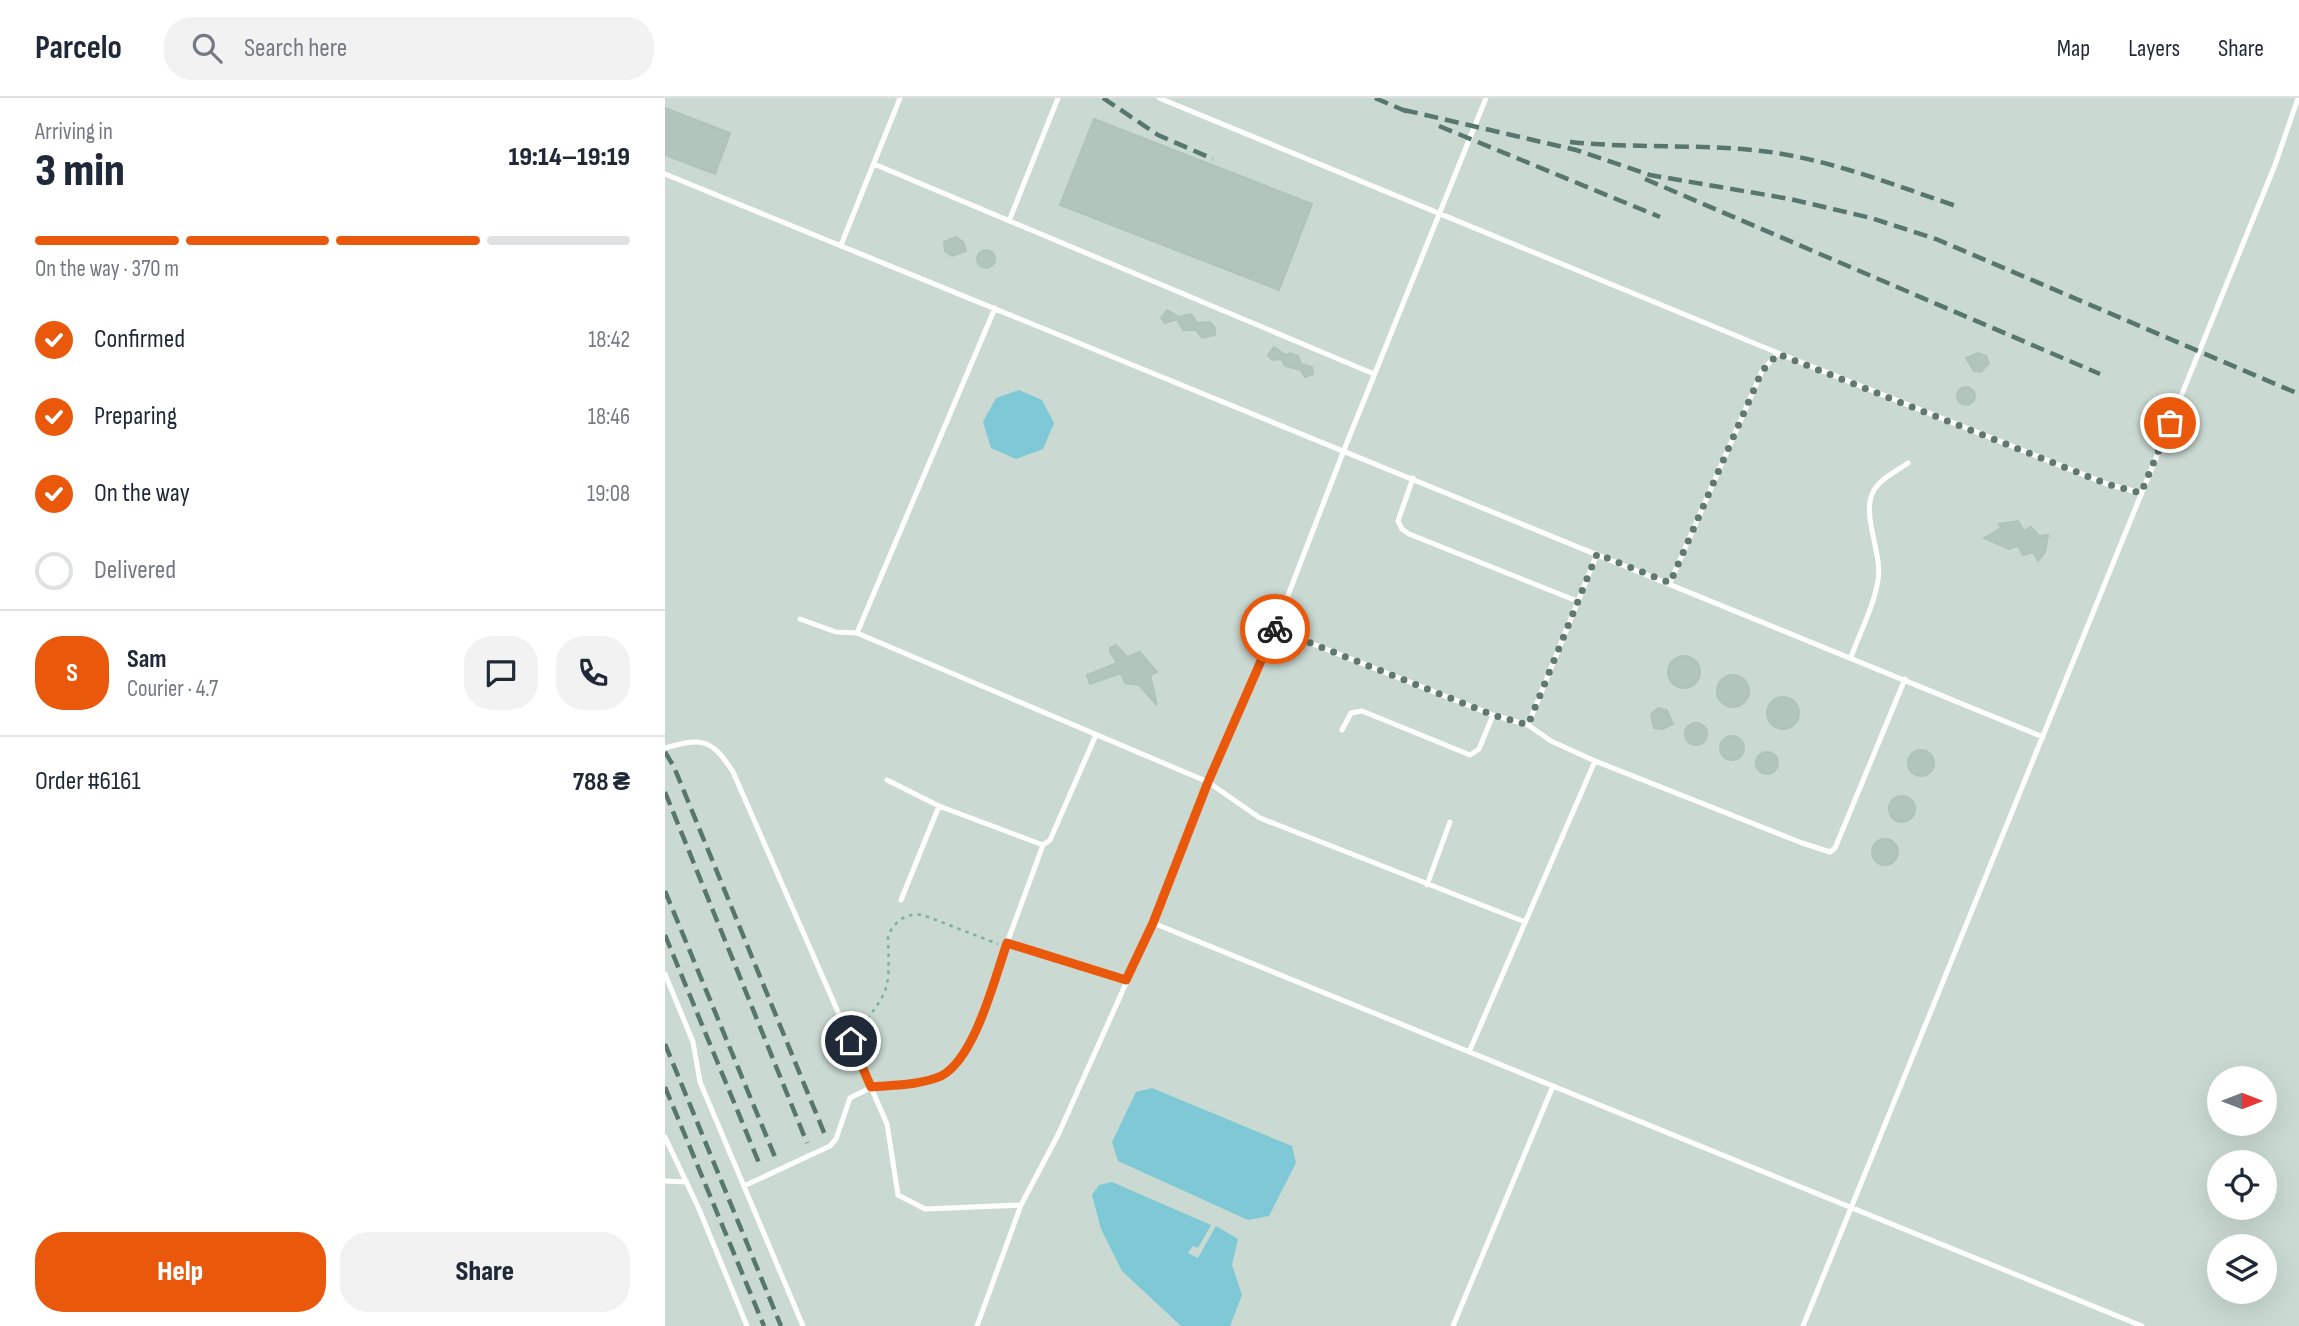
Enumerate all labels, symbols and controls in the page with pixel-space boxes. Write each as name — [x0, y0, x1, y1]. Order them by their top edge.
search box — [164, 17, 654, 80]
text: Parcelo — [35, 28, 122, 68]
icon: search — [188, 29, 226, 67]
text: Search here — [244, 33, 347, 64]
text: Map — [2057, 34, 2090, 63]
text: Layers — [2128, 34, 2180, 63]
text: Share — [2218, 34, 2264, 63]
text: Arriving in — [35, 118, 113, 146]
text: 19:14–19:19 — [509, 142, 630, 173]
text: 3 min — [35, 144, 125, 199]
text: On the way · 370 m — [35, 255, 179, 283]
icon: check — [35, 321, 73, 359]
text: Confirmed — [94, 324, 185, 355]
text: 18:42 — [588, 326, 630, 354]
pin — [2140, 393, 2200, 453]
icon: check — [35, 398, 73, 436]
text: Preparing — [94, 401, 177, 432]
text: 18:46 — [588, 403, 630, 431]
icon: bag — [2151, 404, 2189, 442]
icon: check — [35, 475, 73, 513]
text: On the way — [94, 478, 190, 509]
text: 19:08 — [587, 480, 630, 508]
text: Delivered — [94, 555, 176, 586]
courier — [1240, 594, 1310, 664]
icon: bike — [1256, 610, 1294, 648]
button: chat — [464, 636, 538, 710]
button: phone — [556, 636, 630, 710]
text: Sam — [127, 644, 167, 675]
text: S — [66, 658, 78, 689]
text: Courier · 4.7 — [127, 675, 218, 703]
text: Order #6161 — [35, 766, 141, 797]
text: 788 ₴ — [573, 767, 630, 798]
pin — [821, 1011, 881, 1071]
icon: home — [832, 1022, 870, 1060]
north arrow — [2207, 1066, 2277, 1136]
map controls — [2207, 1066, 2277, 1304]
button: locate — [2207, 1150, 2277, 1220]
button: Help — [35, 1232, 326, 1312]
button: Share — [340, 1232, 630, 1312]
button: layers — [2207, 1234, 2277, 1304]

